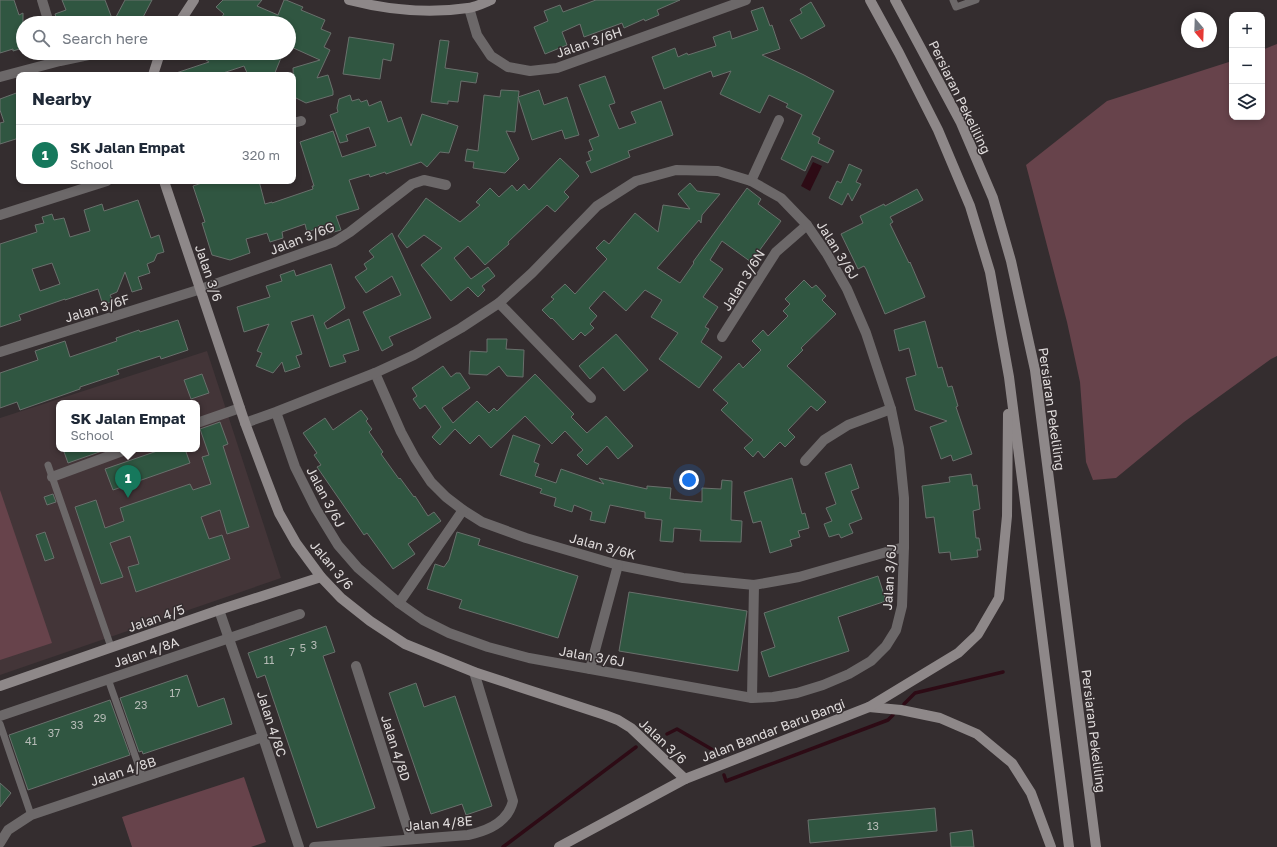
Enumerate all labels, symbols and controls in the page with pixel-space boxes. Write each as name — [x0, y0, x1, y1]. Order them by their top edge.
north arrow — [1181, 12, 1217, 48]
map controls — [1229, 12, 1265, 120]
button: + — [1229, 12, 1265, 48]
search box — [16, 16, 296, 60]
street label: Jalan 3/6H — [554, 23, 624, 61]
icon: search — [30, 27, 52, 49]
text: Search here — [62, 29, 148, 47]
street label: Persiaran Pekeliling — [926, 38, 994, 156]
button: − — [1229, 48, 1265, 84]
button: layers — [1229, 84, 1265, 120]
text: Nearby — [32, 88, 92, 109]
text: SK Jalan Empat — [70, 138, 185, 156]
text: 1 — [42, 147, 48, 163]
text: 320 m — [242, 147, 280, 163]
text: School — [70, 156, 113, 172]
street label: Jalan 3/6G — [267, 218, 337, 258]
street label: Jalan 3/6J — [814, 218, 862, 282]
street label: Jalan 3/6 — [192, 242, 226, 304]
street label: Jalan 3/6N — [718, 247, 768, 313]
street label: Jalan 3/6F — [63, 291, 132, 325]
street label: Persiaran Pekeliling — [1035, 346, 1069, 472]
popup — [56, 400, 200, 452]
text: SK Jalan Empat — [71, 409, 185, 427]
text: School — [71, 427, 114, 443]
street label: Jalan 3/6J — [303, 464, 349, 530]
pin: 1 — [115, 465, 141, 498]
your location — [679, 470, 699, 490]
street label: Jalan 3/6K — [568, 529, 638, 563]
street label: Jalan 3/6 — [307, 537, 357, 593]
street label: Jalan 3/6J — [879, 543, 899, 611]
street label: Jalan 4/5 — [125, 601, 187, 635]
street label: Jalan 4/8A — [111, 633, 181, 671]
house number: 3 — [311, 638, 317, 651]
house number: 5 — [300, 641, 306, 654]
street label: Jalan 3/6J — [558, 642, 626, 670]
house number: 7 — [289, 645, 295, 658]
house number: 11 — [264, 653, 274, 666]
street label: Persiaran Pekeliling — [1078, 668, 1110, 794]
house number: 17 — [169, 686, 181, 699]
street label: Jalan 4/8C — [254, 689, 290, 759]
street label: Jalan Bandar Baru Bangi — [699, 695, 847, 765]
house number: 23 — [135, 698, 147, 711]
house number: 29 — [93, 711, 107, 724]
street label: Jalan 4/8D — [378, 713, 414, 783]
street label: Jalan 3/6 — [636, 715, 690, 767]
house number: 33 — [71, 718, 83, 731]
house number: 37 — [48, 726, 60, 739]
house number: 41 — [25, 734, 37, 747]
street label: Jalan 4/8B — [88, 753, 158, 789]
street label: Jalan 4/8E — [405, 812, 473, 834]
house number: 13 — [867, 819, 879, 832]

